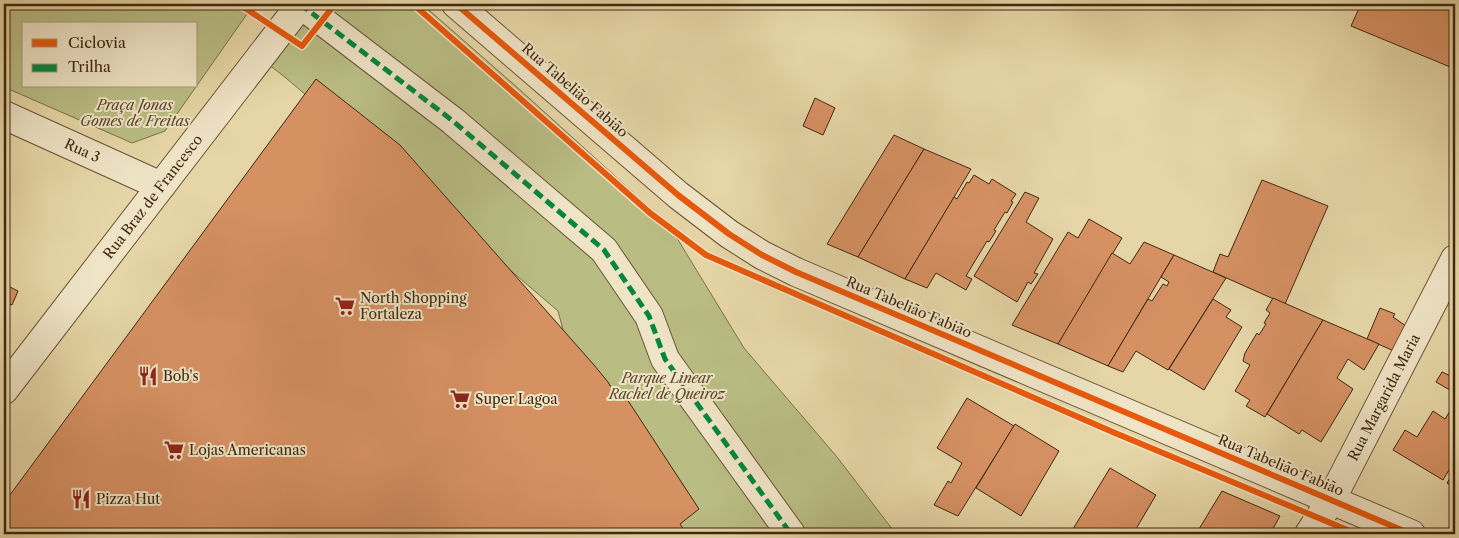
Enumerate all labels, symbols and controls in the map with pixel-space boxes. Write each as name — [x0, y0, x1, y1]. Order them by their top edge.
legend — [22, 22, 198, 88]
text: Ciclovia — [68, 33, 126, 52]
street label: Rua Tabelião Fabião — [518, 39, 632, 141]
text: Trilha — [68, 57, 111, 76]
park label: Praça Jonas Gomes de Freitas — [80, 96, 191, 130]
street label: Rua Braz de Francesco — [99, 131, 206, 262]
street label: Rua 3 — [62, 135, 103, 166]
street label: Rua Tabelião Fabião — [843, 272, 975, 342]
place label: North Shopping Fortaleza — [360, 289, 467, 323]
supermarket icon: North Shopping Fortaleza — [334, 295, 356, 317]
street label: Rua Margarida Maria — [1344, 330, 1424, 464]
restaurant icon: Bob's — [137, 365, 159, 387]
place label: Bob's — [163, 367, 199, 385]
park label: Parque Linear Rachel de Queiroz — [608, 369, 727, 403]
supermarket icon: Super Lagoa — [449, 388, 471, 410]
place label: Super Lagoa — [475, 390, 558, 408]
street label: Rua Tabelião Fabião — [1215, 430, 1347, 500]
supermarket icon: Lojas Americanas — [163, 439, 185, 461]
place label: Lojas Americanas — [189, 441, 306, 459]
restaurant icon: Pizza Hut — [70, 488, 92, 510]
place label: Pizza Hut — [96, 490, 160, 508]

